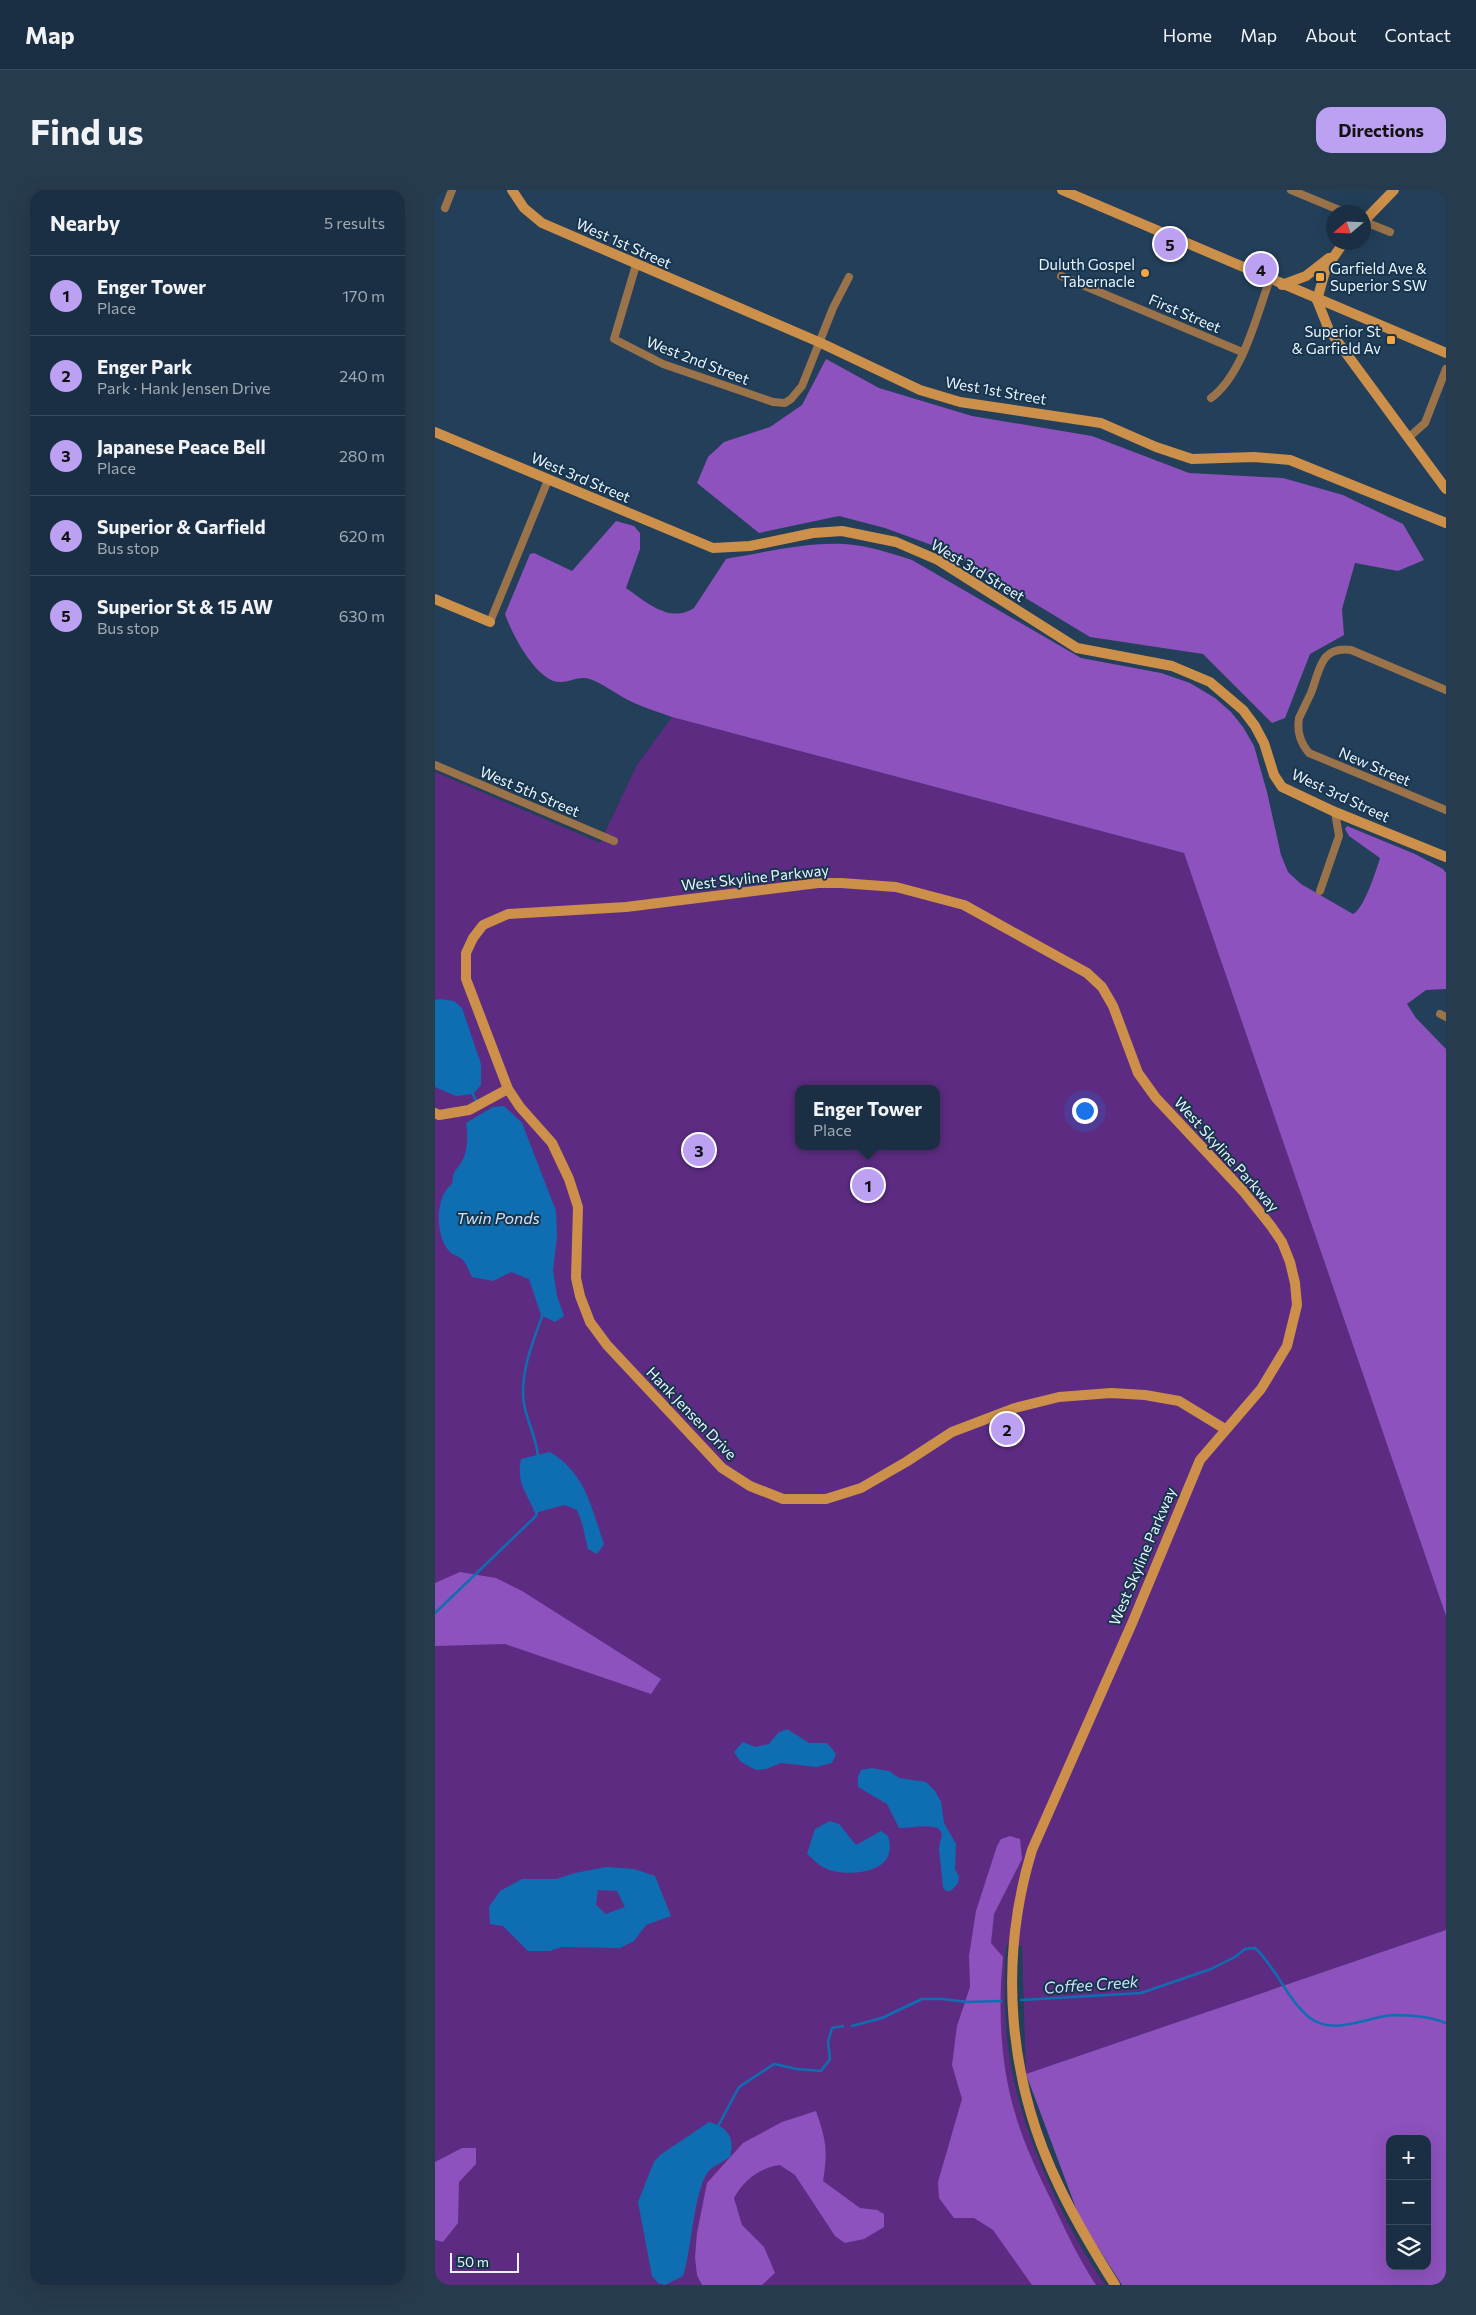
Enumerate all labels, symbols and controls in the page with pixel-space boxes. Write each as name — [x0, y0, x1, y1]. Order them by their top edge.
text: Map — [25, 20, 75, 49]
text: Home — [1163, 24, 1212, 46]
text: Map — [1240, 24, 1277, 46]
text: About — [1305, 24, 1357, 46]
text: Contact — [1385, 24, 1451, 46]
button: Directions — [1316, 107, 1446, 153]
text: Find us — [30, 109, 144, 152]
north arrow — [1326, 205, 1371, 250]
text: Nearby — [50, 210, 120, 235]
text: 5 results — [324, 213, 385, 232]
street label: West 1st Street — [573, 214, 675, 272]
pin: 5 — [1154, 225, 1186, 263]
pin: 4 — [1245, 250, 1277, 288]
place label: Duluth Gospel Tabernacle — [1039, 255, 1135, 290]
place label: Garfield Ave & Superior S SW — [1330, 259, 1427, 294]
marker: Duluth Gospel Tabernacle — [1139, 267, 1151, 279]
marker: Garfield Ave & Superior S SW — [1314, 271, 1326, 283]
text: Enger Tower — [97, 275, 206, 298]
text: 1 — [62, 286, 70, 305]
text: 170 m — [342, 286, 385, 305]
street label: First Street — [1146, 290, 1224, 336]
text: Place — [97, 298, 136, 317]
place label: Superior St & Garfield Av — [1292, 322, 1381, 357]
street label: West 2nd Street — [644, 332, 752, 388]
marker: Superior St & Garfield Av — [1385, 334, 1397, 346]
text: Enger Park — [97, 355, 192, 378]
text: 2 — [61, 366, 71, 385]
text: 240 m — [339, 366, 385, 385]
street label: West 1st Street — [944, 372, 1048, 408]
text: Park · Hank Jensen Drive — [97, 378, 271, 397]
text: Japanese Peace Bell — [97, 435, 266, 458]
text: 3 — [61, 446, 71, 465]
text: 280 m — [339, 446, 385, 465]
street label: West 3rd Street — [529, 448, 633, 506]
text: Place — [97, 458, 136, 477]
text: Superior & Garfield — [97, 515, 266, 538]
text: 4 — [61, 526, 71, 545]
text: 620 m — [339, 526, 385, 545]
street label: West 3rd Street — [928, 535, 1028, 605]
text: Bus stop — [97, 538, 159, 557]
text: Superior St & 15 AW — [97, 595, 273, 618]
text: 5 — [61, 606, 71, 625]
text: 630 m — [339, 606, 385, 625]
text: Bus stop — [97, 618, 159, 637]
street label: New Street — [1336, 743, 1414, 789]
street label: West 5th Street — [477, 762, 583, 820]
street label: West 3rd Street — [1289, 764, 1393, 826]
street label: West Skyline Parkway — [680, 860, 830, 894]
popup — [795, 1085, 940, 1150]
street label: West Skyline Parkway — [1171, 1093, 1283, 1215]
text: Enger Tower — [813, 1097, 922, 1120]
your location — [1072, 1098, 1098, 1124]
text: Place — [813, 1120, 852, 1139]
pin: 3 — [683, 1131, 715, 1169]
pin: 1 — [852, 1166, 884, 1204]
water label: Twin Ponds — [456, 1208, 540, 1227]
street label: Hank Jensen Drive — [643, 1363, 741, 1463]
pin: 2 — [991, 1410, 1023, 1448]
street label: West Skyline Parkway — [1105, 1484, 1179, 1628]
water label: Coffee Creek — [1043, 1971, 1139, 1997]
map controls — [1386, 2135, 1431, 2270]
button: + — [1386, 2135, 1431, 2180]
button: − — [1386, 2180, 1431, 2225]
button: layers — [1386, 2225, 1431, 2270]
scale bar — [450, 2250, 519, 2273]
text: 50 m — [457, 2253, 489, 2270]

